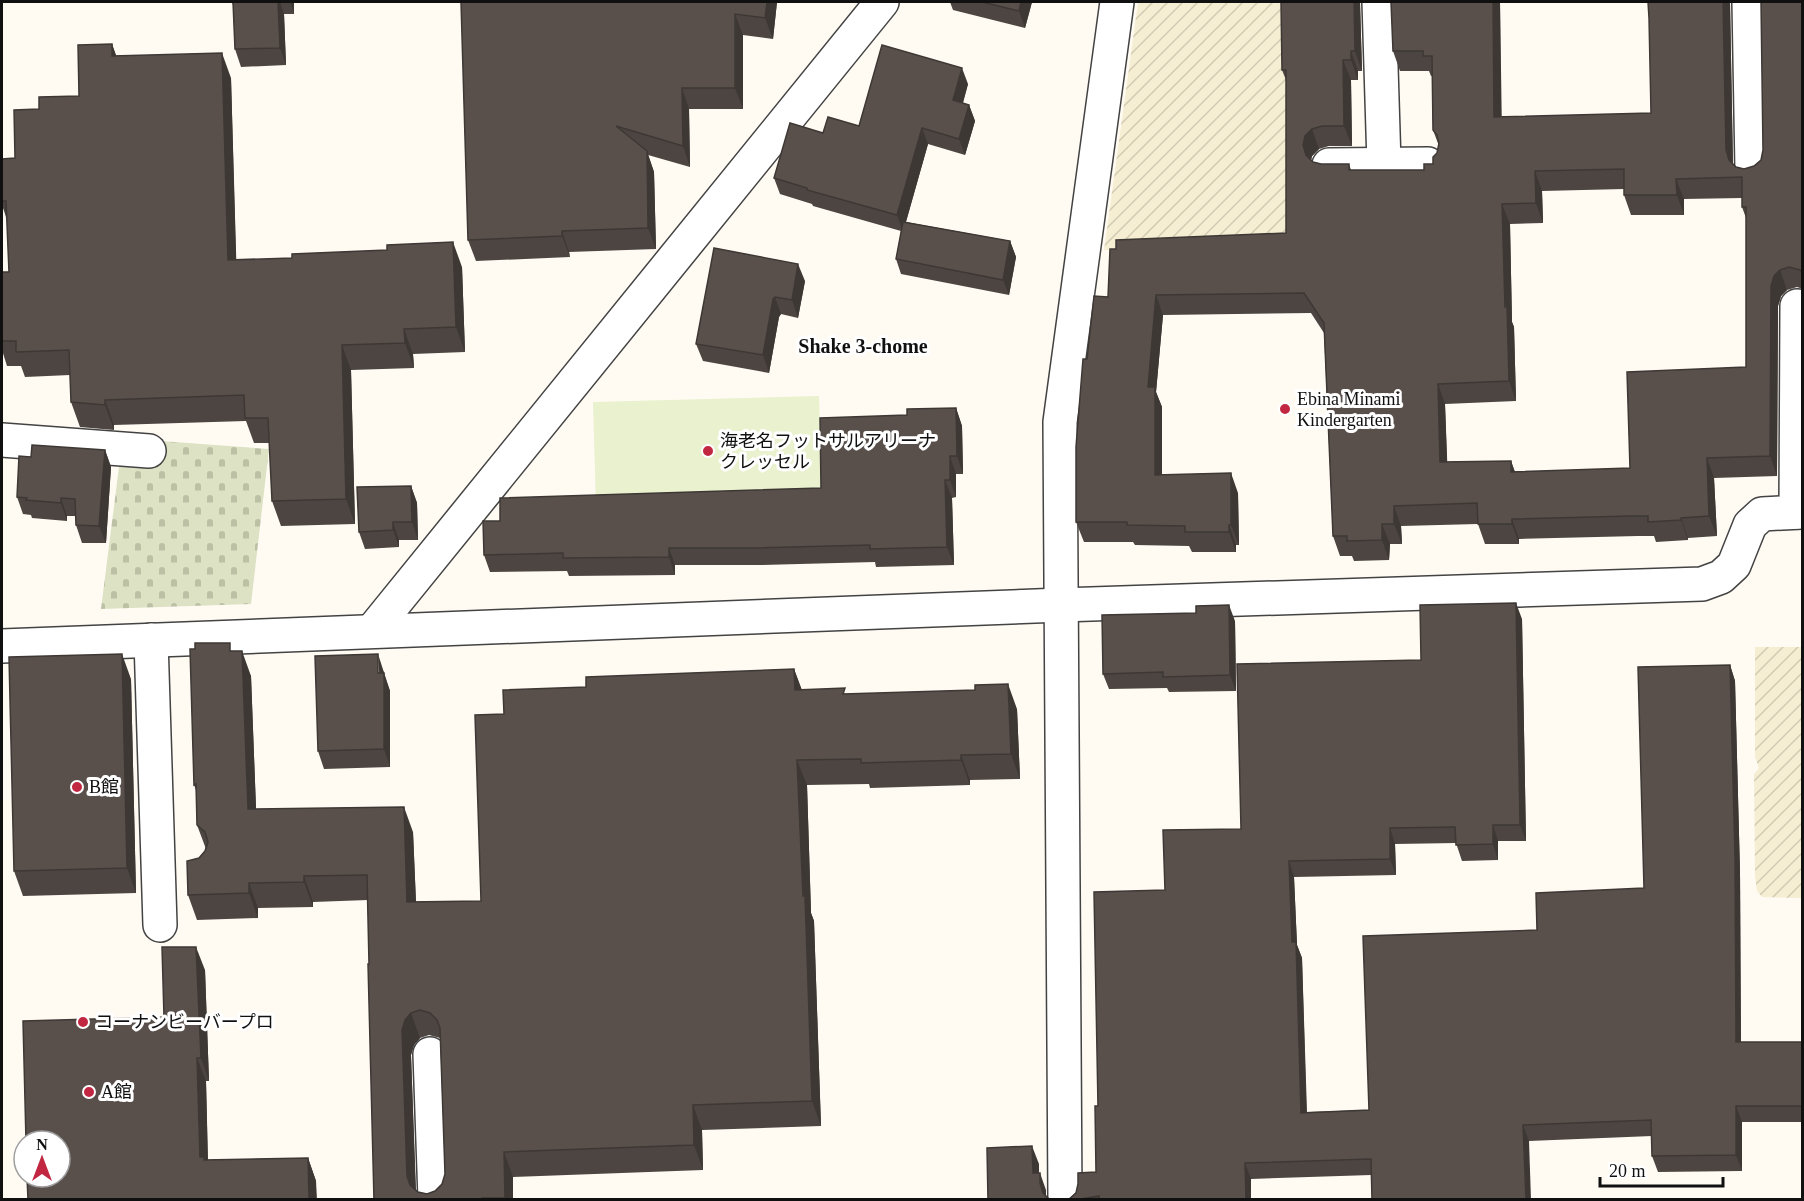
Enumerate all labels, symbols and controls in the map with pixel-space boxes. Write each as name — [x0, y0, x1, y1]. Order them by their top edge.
district label: Shake 3-chome — [798, 335, 928, 357]
place label: Ebina Minami Kindergarten — [1297, 389, 1400, 430]
marker: Ebina Minami Kindergarten — [1278, 402, 1292, 416]
place label: 海老名フットサルアリーナ クレッセル — [720, 431, 936, 472]
marker: 海老名フットサルアリーナ クレッセル — [701, 444, 715, 458]
place label: B館 — [89, 777, 119, 797]
marker: B館 — [70, 780, 84, 794]
place label: コーナンビーバープロ — [95, 1012, 274, 1032]
marker: コーナンビーバープロ — [76, 1015, 90, 1029]
place label: A館 — [101, 1082, 132, 1102]
marker: A館 — [82, 1085, 96, 1099]
north arrow — [12, 1129, 72, 1189]
text: N — [36, 1136, 48, 1153]
scale bar — [1600, 1150, 1723, 1188]
text: 20 m — [1609, 1161, 1646, 1181]

